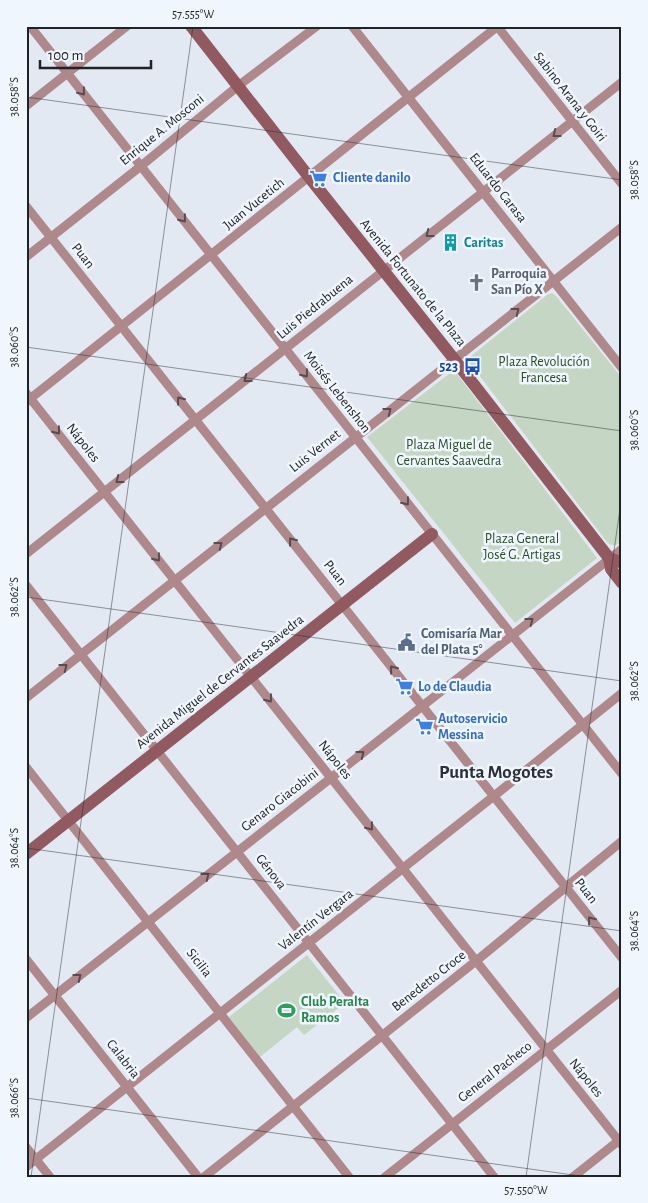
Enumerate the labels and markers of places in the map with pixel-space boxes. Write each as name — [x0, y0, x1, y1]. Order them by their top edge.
supermarket icon: Cliente danilo — [309, 168, 329, 188]
place label: Cliente danilo — [333, 171, 411, 185]
building icon: Caritas — [440, 233, 460, 253]
place label: Caritas — [464, 236, 503, 250]
place label: Parroquia San Pío X — [491, 267, 547, 297]
church icon: Parroquia San Pío X — [467, 272, 487, 292]
bus stop icon: 523 — [462, 357, 482, 377]
place label: 523 — [439, 360, 458, 374]
place label: Comisaría Mar del Plata 5° — [421, 627, 502, 657]
public building icon: Comisaría Mar del Plata 5° — [397, 632, 417, 652]
supermarket icon: Lo de Claudia — [394, 677, 414, 697]
place label: Lo de Claudia — [418, 680, 492, 694]
place label: Autoservicio Messina — [438, 712, 508, 742]
supermarket icon: Autoservicio Messina — [414, 717, 434, 737]
place label: Club Peralta Ramos — [301, 995, 370, 1025]
sports icon: Club Peralta Ramos — [277, 1000, 297, 1020]

